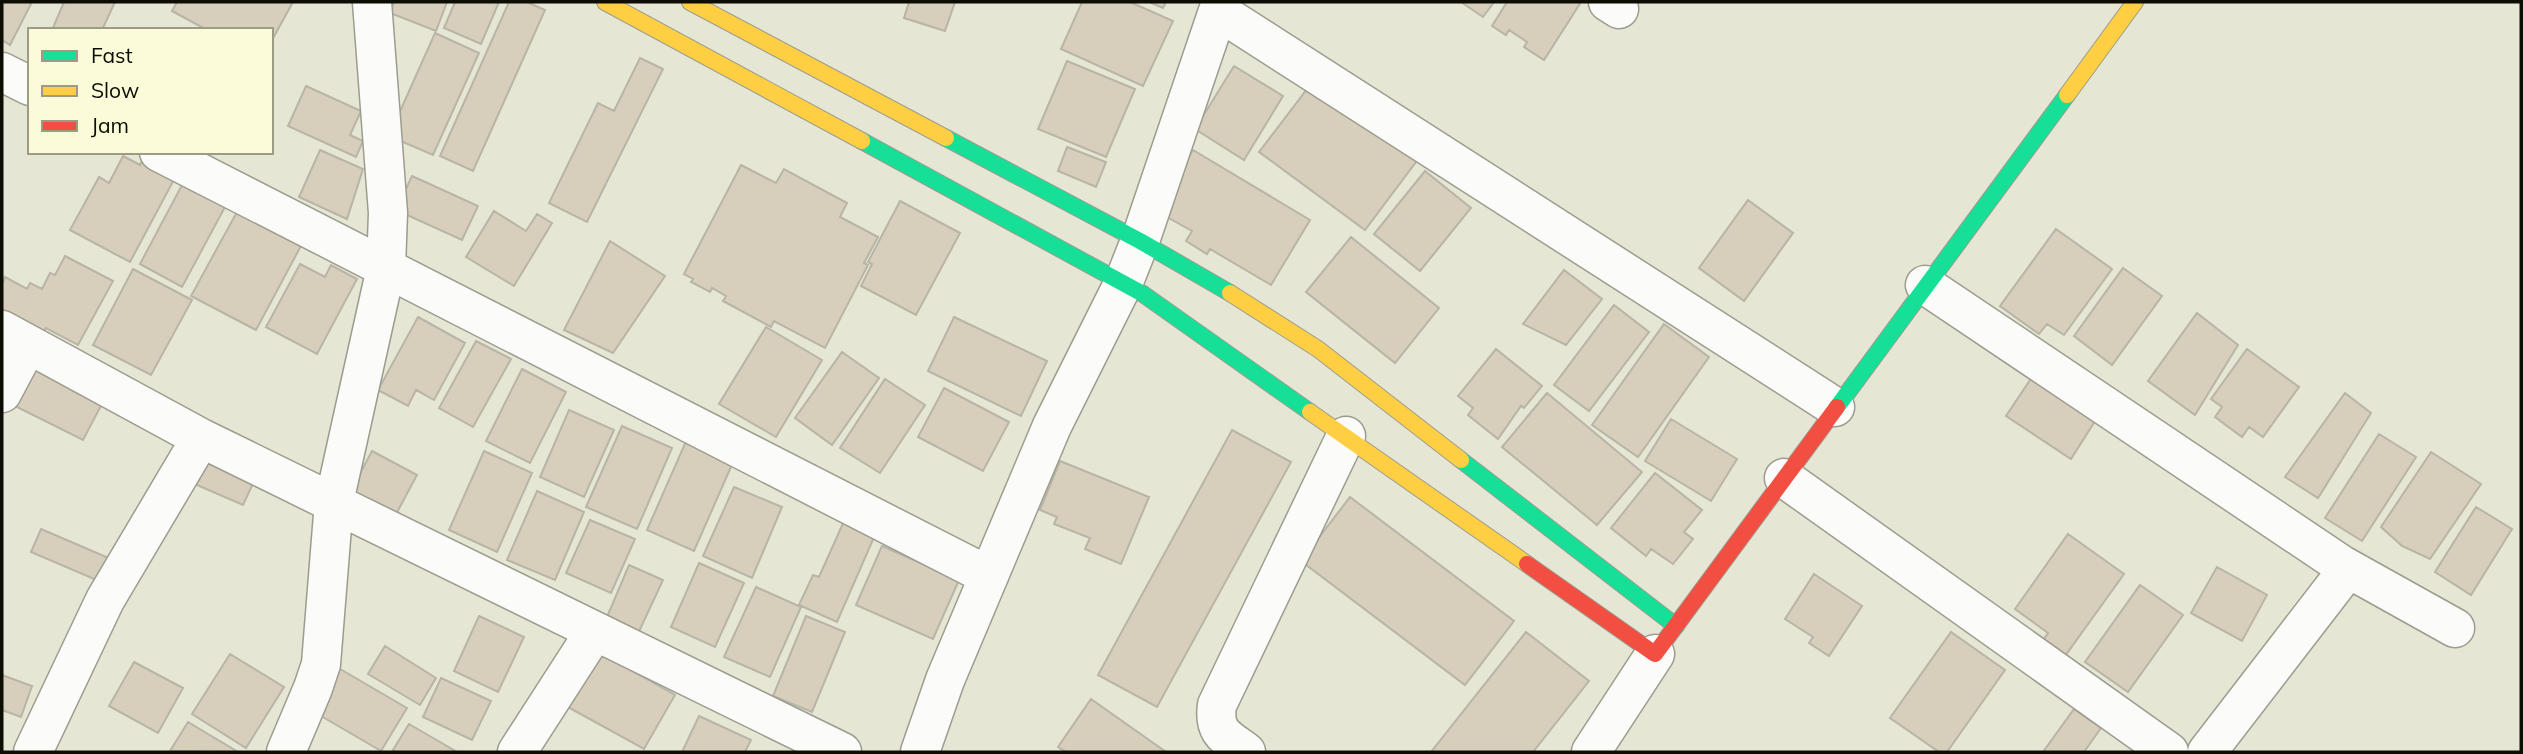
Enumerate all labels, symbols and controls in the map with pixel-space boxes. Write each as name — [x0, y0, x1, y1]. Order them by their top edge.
legend — [28, 28, 273, 154]
text: Fast — [91, 42, 133, 68]
text: Slow — [91, 77, 139, 103]
text: Jam — [91, 112, 129, 138]

